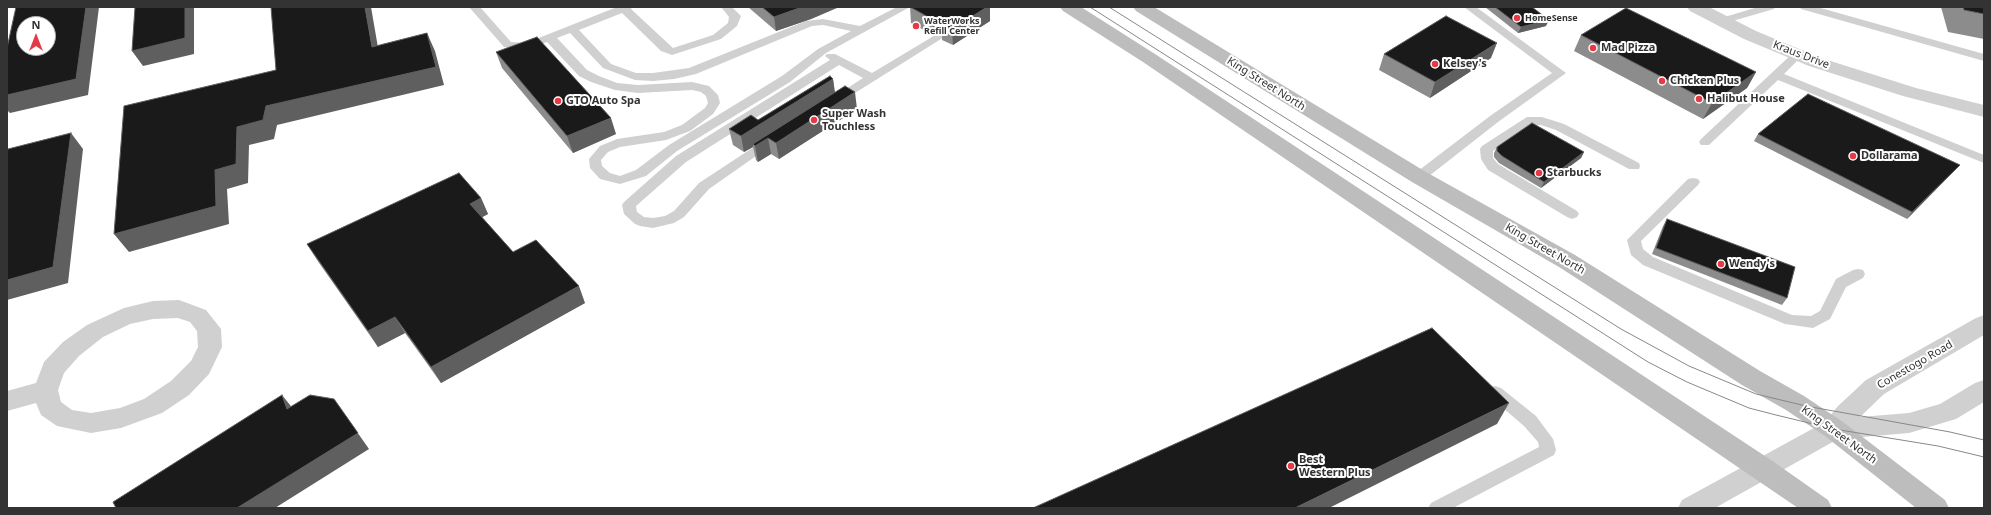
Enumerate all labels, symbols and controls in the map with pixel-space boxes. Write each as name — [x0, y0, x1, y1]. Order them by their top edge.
marker: HomeSense — [1512, 13, 1522, 23]
place label: HomeSense — [1525, 13, 1578, 23]
north arrow — [16, 16, 56, 56]
place label: WaterWorks Refill Center — [924, 16, 979, 37]
text: N — [32, 17, 40, 32]
marker: WaterWorks Refill Center — [911, 21, 921, 31]
street label: Kraus Drive — [1771, 38, 1831, 72]
place label: Mad Pizza — [1601, 41, 1655, 55]
marker: Mad Pizza — [1588, 43, 1598, 53]
street label: King Street North — [1224, 55, 1308, 113]
place label: Kelsey's — [1443, 57, 1487, 71]
marker: Kelsey's — [1430, 59, 1440, 69]
place label: Chicken Plus — [1670, 74, 1739, 88]
marker: Chicken Plus — [1657, 76, 1667, 86]
place label: Halibut House — [1707, 92, 1785, 106]
place label: GTO Auto Spa — [566, 94, 641, 108]
marker: Halibut House — [1694, 94, 1704, 104]
marker: GTO Auto Spa — [553, 96, 563, 106]
place label: Super Wash Touchless — [822, 107, 886, 133]
marker: Super Wash Touchless — [809, 115, 819, 125]
place label: Dollarama — [1861, 149, 1918, 163]
marker: Dollarama — [1848, 151, 1858, 161]
place label: Starbucks — [1547, 166, 1601, 180]
marker: Starbucks — [1534, 168, 1544, 178]
street label: King Street North — [1503, 221, 1587, 277]
place label: Wendy's — [1729, 257, 1775, 271]
marker: Wendy's — [1716, 259, 1726, 269]
street label: Conestogo Road — [1875, 338, 1955, 392]
street label: King Street North — [1799, 403, 1879, 467]
place label: Best Western Plus — [1299, 453, 1371, 479]
marker: Best Western Plus — [1286, 461, 1296, 471]

